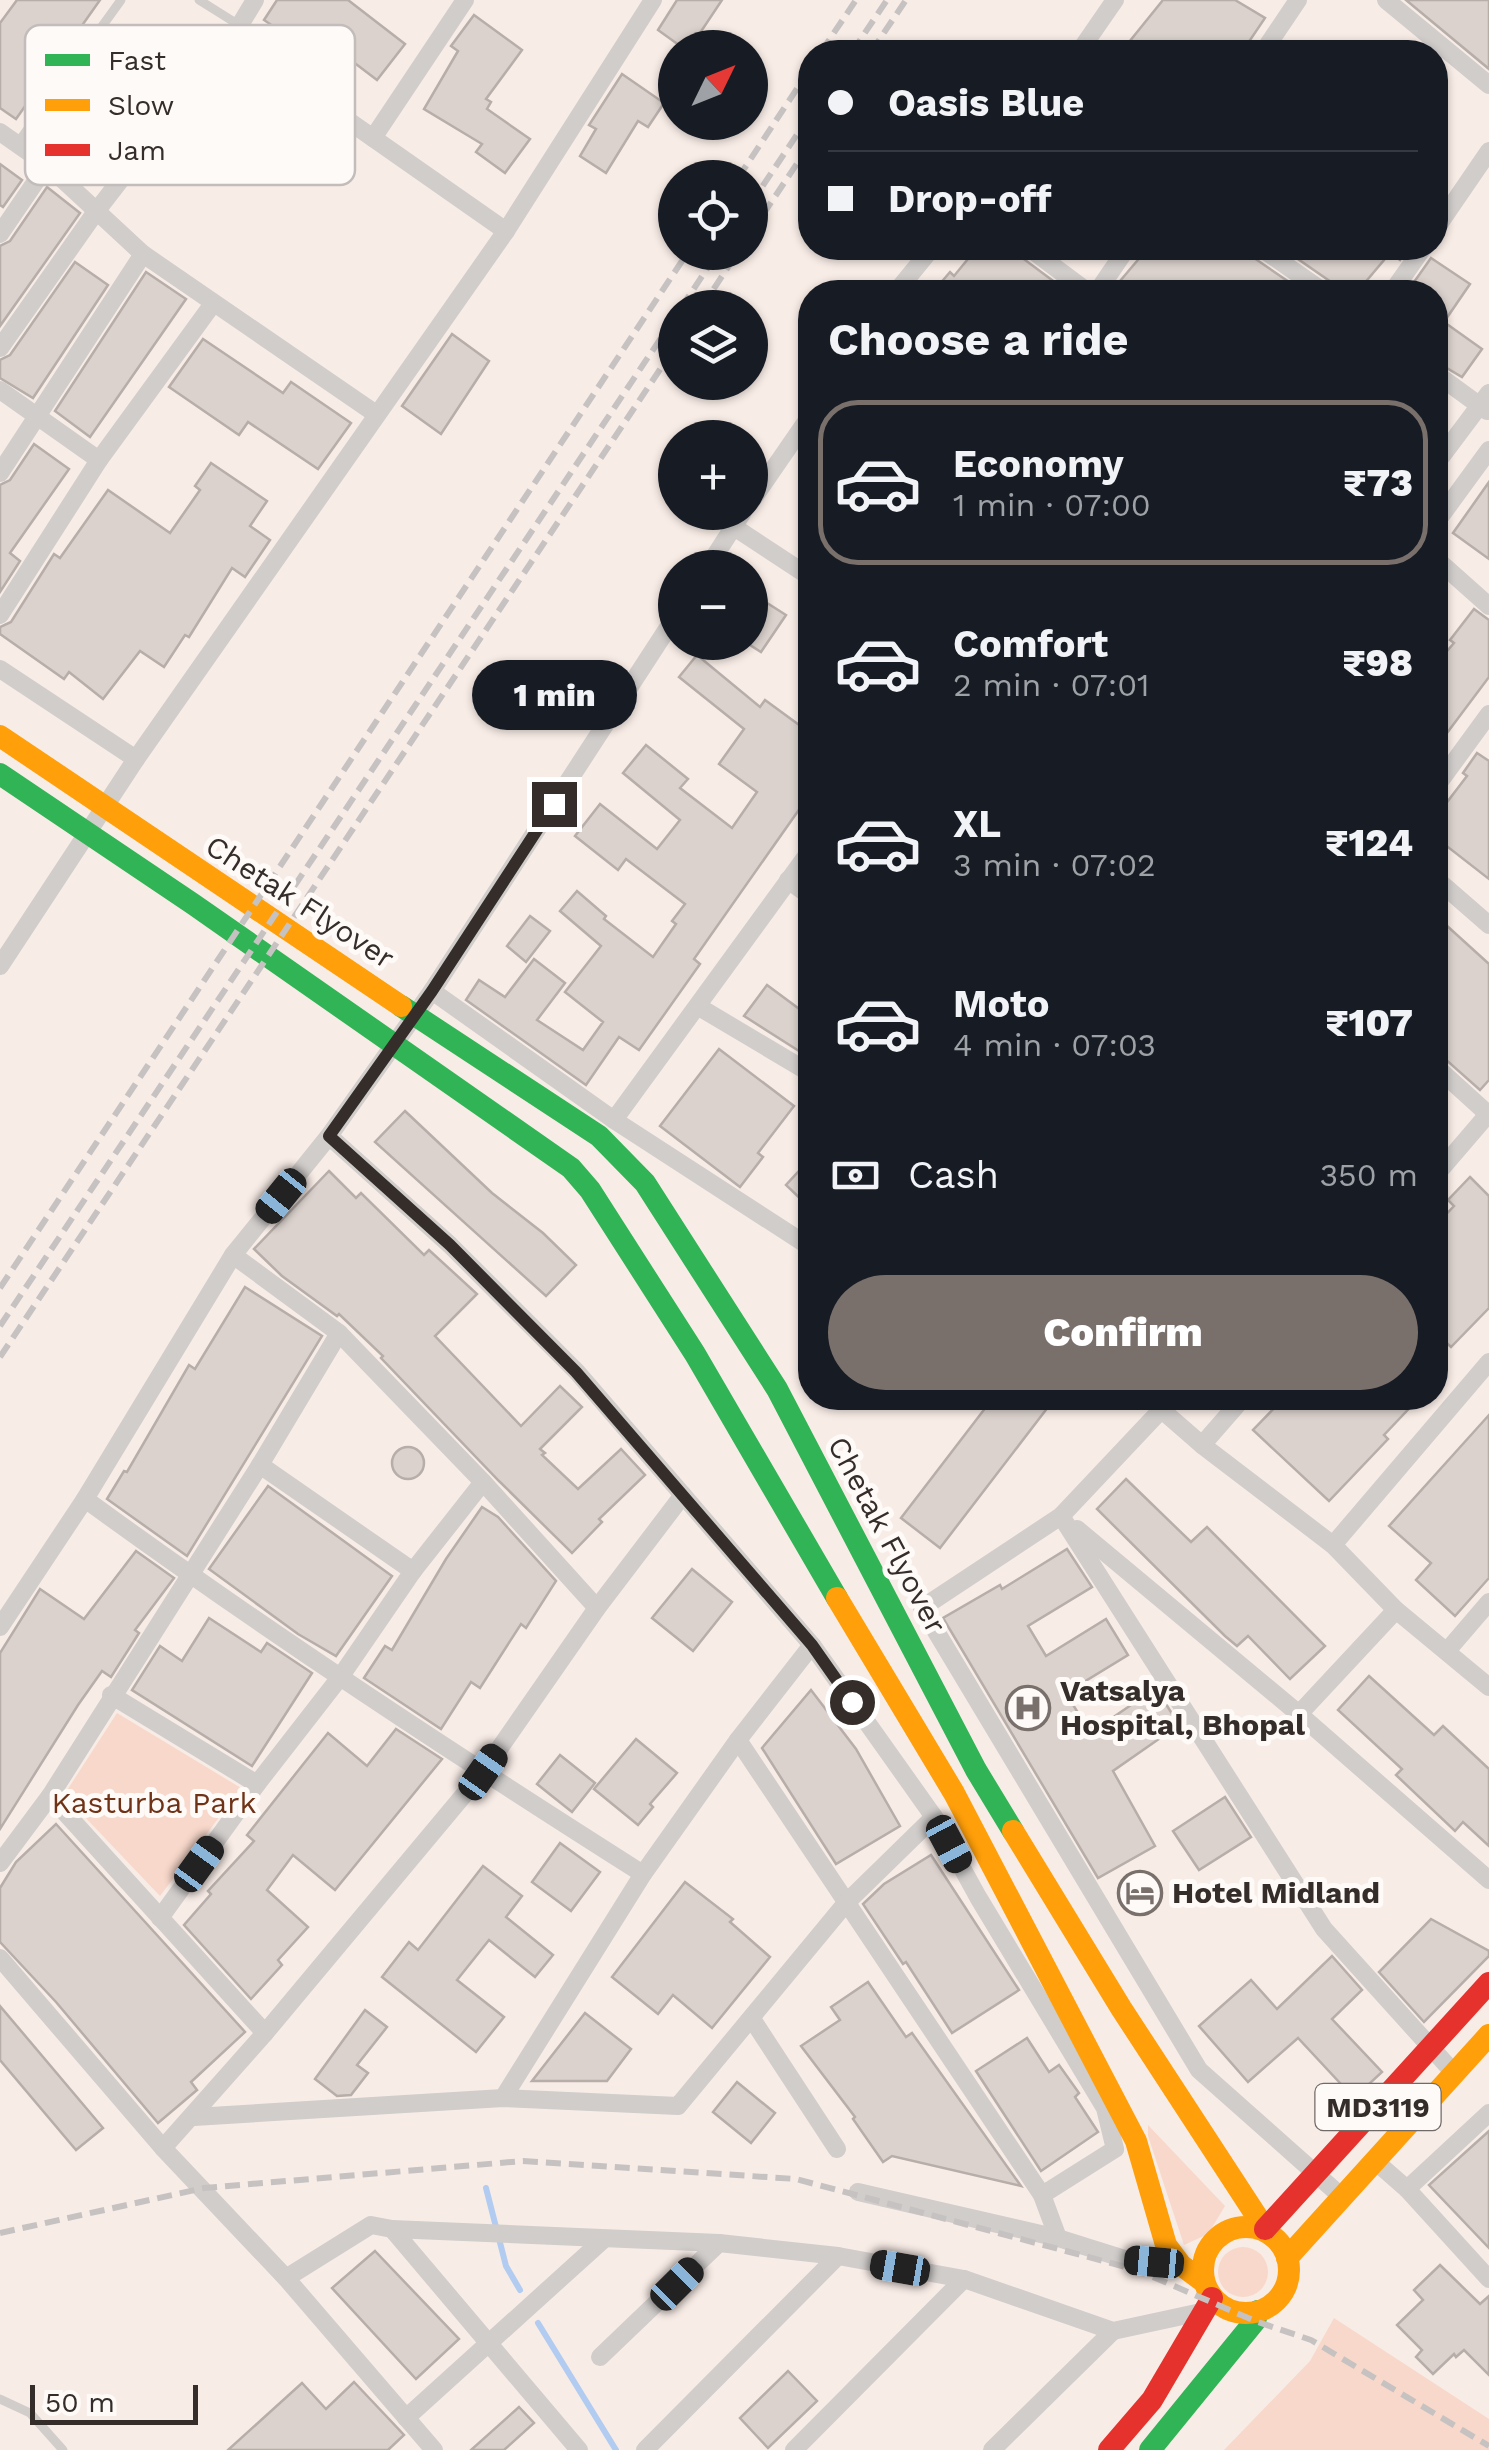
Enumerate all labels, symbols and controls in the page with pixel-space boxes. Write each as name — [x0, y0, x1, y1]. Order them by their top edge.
legend — [25, 25, 355, 185]
north arrow — [658, 30, 768, 140]
map controls — [658, 30, 768, 660]
text: Fast — [108, 44, 166, 77]
text: Oasis Blue — [888, 81, 1084, 125]
text: Slow — [108, 89, 174, 122]
text: Jam — [108, 134, 166, 167]
button: locate — [658, 160, 768, 270]
text: Drop-off — [888, 177, 1052, 221]
button: layers — [658, 290, 768, 400]
text: Choose a ride — [828, 313, 1128, 366]
button: + — [658, 420, 768, 530]
icon: car — [833, 438, 923, 528]
text: Economy — [953, 442, 1124, 486]
text: ₹73 — [1343, 461, 1413, 505]
text: 1 min · 07:00 — [953, 486, 1151, 524]
button: − — [658, 550, 768, 660]
icon: car — [833, 618, 923, 708]
text: Comfort — [953, 622, 1108, 666]
text: ₹98 — [1342, 641, 1413, 685]
callout: 1 min — [472, 659, 636, 729]
text: 2 min · 07:01 — [953, 666, 1150, 704]
text: 1 min — [513, 676, 596, 714]
route end — [532, 782, 577, 827]
icon: car — [833, 798, 923, 888]
text: XL — [953, 802, 1001, 846]
text: ₹124 — [1325, 821, 1413, 865]
street label: Chetak Flyover — [200, 828, 401, 975]
text: 3 min · 07:02 — [953, 846, 1156, 884]
icon: car — [833, 978, 923, 1068]
text: Moto — [953, 982, 1049, 1026]
text: ₹107 — [1325, 1001, 1413, 1045]
text: 4 min · 07:03 — [953, 1026, 1156, 1064]
icon: cash — [828, 1148, 883, 1203]
text: Cash — [908, 1153, 999, 1197]
text: 350 m — [1319, 1156, 1418, 1194]
car — [250, 1163, 312, 1229]
button: Confirm — [828, 1275, 1418, 1390]
street label: Chetak Flyover — [821, 1431, 954, 1639]
place label: Vatsalya Hospital, Bhopal — [1060, 1673, 1305, 1742]
route start — [830, 1680, 875, 1725]
hospital icon: Vatsalya Hospital, Bhopal — [1005, 1685, 1051, 1731]
car — [454, 1739, 512, 1805]
park label: Kasturba Park — [51, 1785, 257, 1820]
car — [922, 1810, 976, 1878]
car — [169, 1831, 229, 1897]
hotel icon: Hotel Midland — [1117, 1870, 1163, 1916]
place label: Hotel Midland — [1172, 1875, 1380, 1910]
road number: MD3119 — [1316, 2084, 1440, 2130]
car — [1123, 2244, 1185, 2280]
car — [868, 2248, 932, 2288]
car — [645, 2252, 709, 2316]
scale bar — [30, 2380, 198, 2424]
text: 50 m — [45, 2386, 115, 2419]

